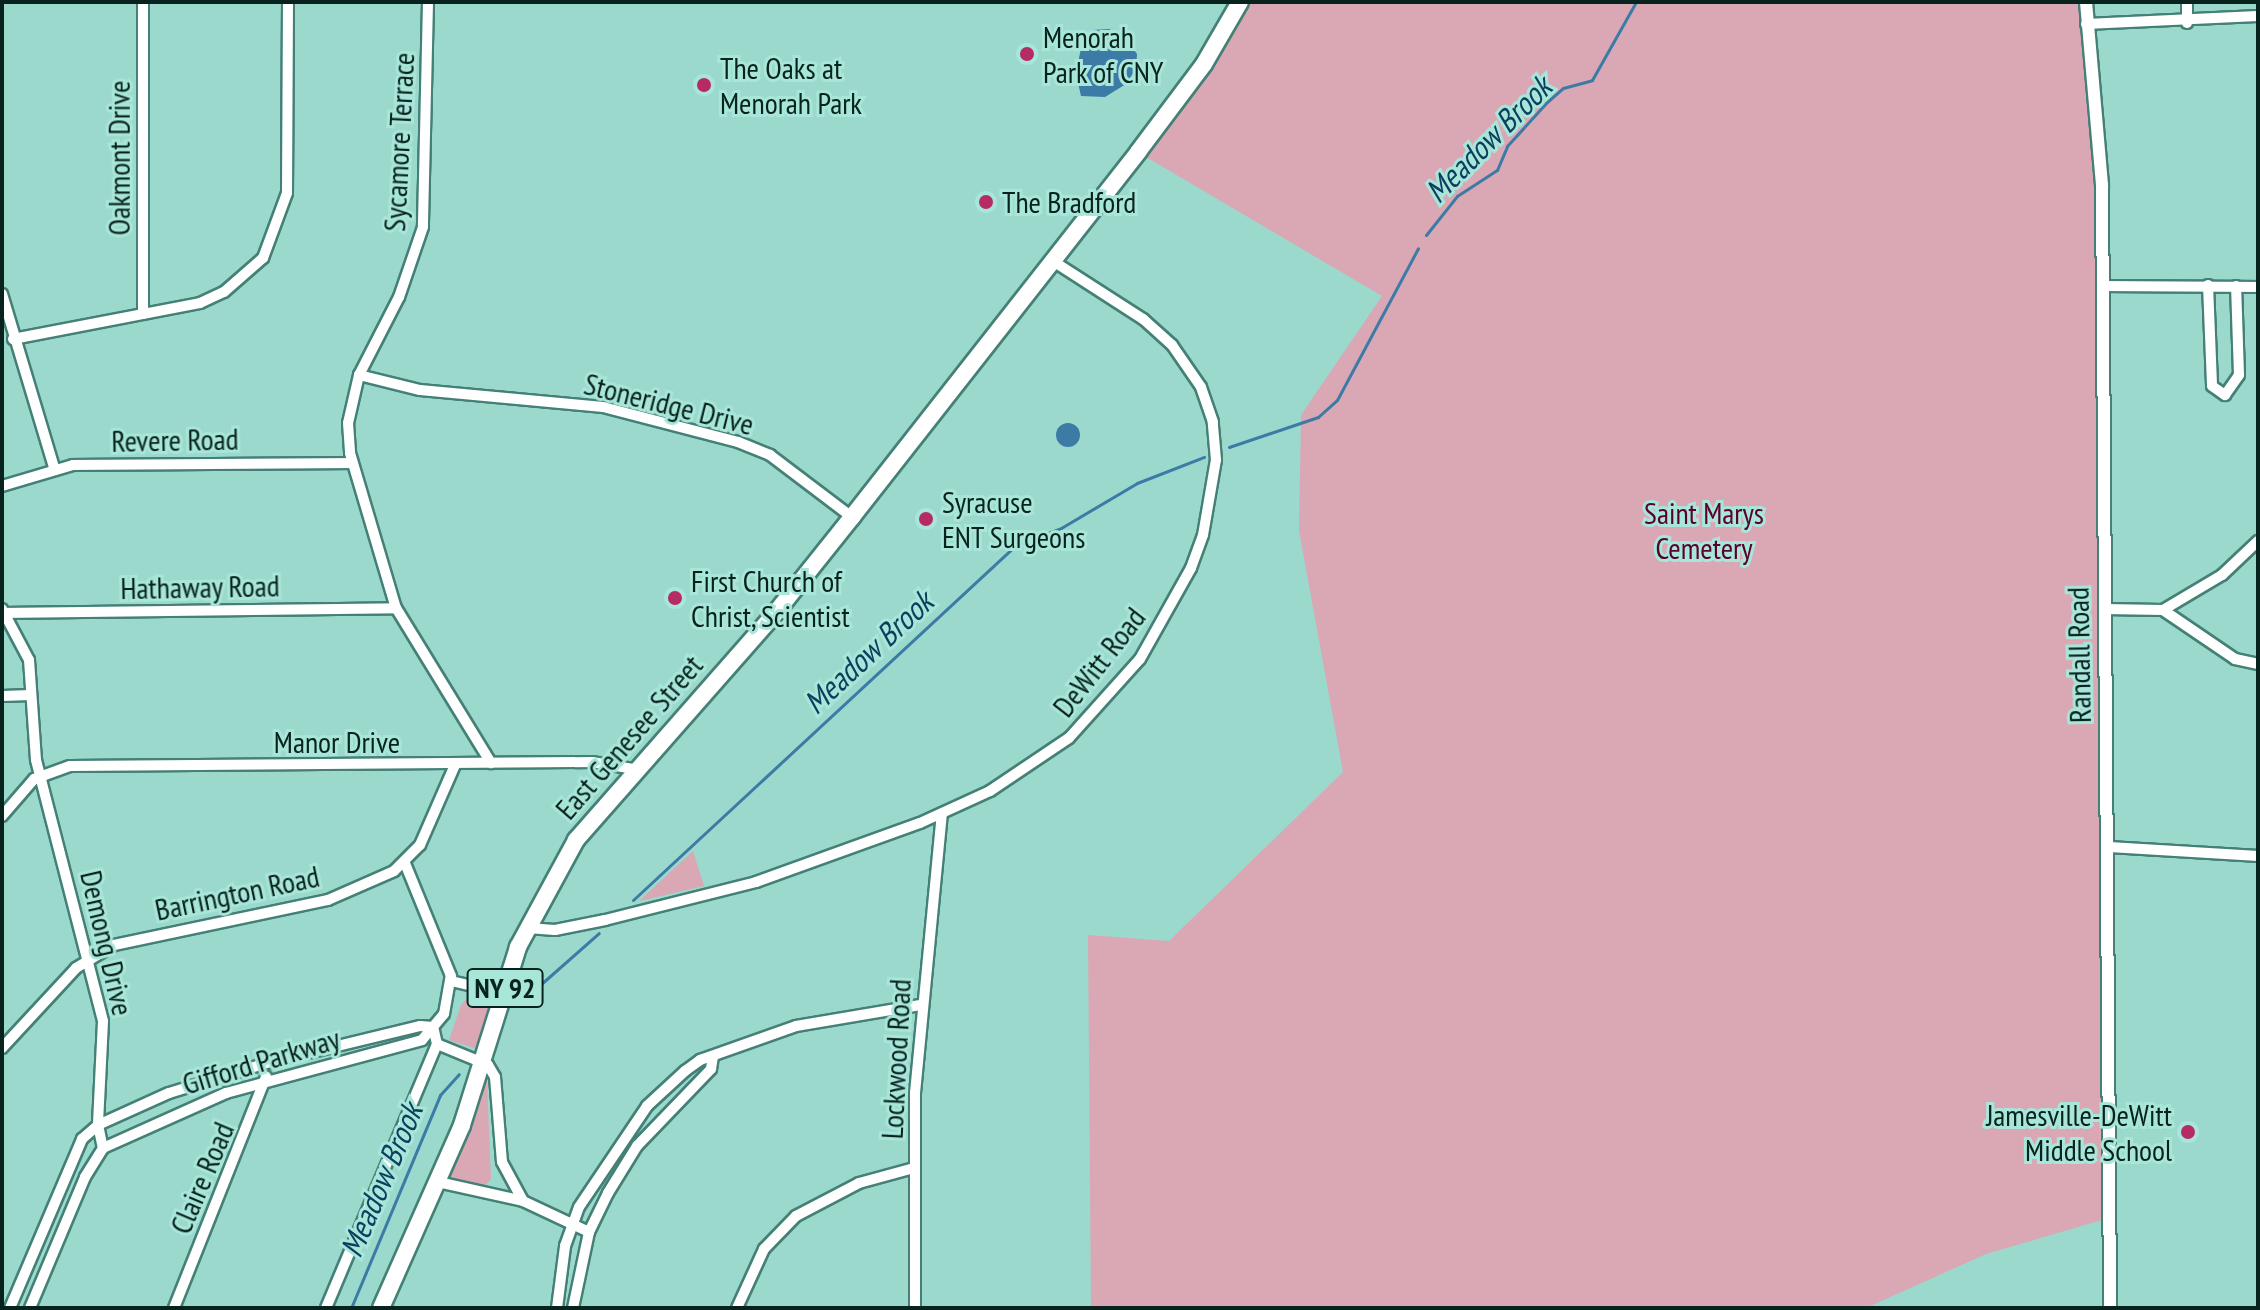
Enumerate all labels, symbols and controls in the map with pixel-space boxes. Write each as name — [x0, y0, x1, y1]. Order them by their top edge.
place label: Menorah Park of CNY — [1043, 19, 1164, 90]
marker: Menorah Park of CNY — [1018, 45, 1036, 63]
place label: The Oaks at Menorah Park — [720, 50, 862, 120]
street label: Sycamore Terrace — [376, 51, 422, 233]
water label: Meadow Brook — [1417, 68, 1559, 210]
marker: The Oaks at Menorah Park — [695, 76, 713, 94]
street label: Oakmont Drive — [101, 81, 137, 235]
place label: The Bradford — [1002, 184, 1136, 220]
marker: The Bradford — [977, 193, 995, 211]
street label: Stoneridge Drive — [581, 366, 757, 442]
street label: Revere Road — [111, 421, 239, 459]
place label: Syracuse ENT Surgeons — [942, 484, 1086, 554]
park label: Saint Marys Cemetery — [1644, 495, 1764, 566]
marker: Syracuse ENT Surgeons — [917, 510, 935, 528]
place label: First Church of Christ, Scientist — [691, 563, 852, 634]
street label: Hathaway Road — [120, 568, 280, 606]
water label: Meadow Brook — [795, 582, 941, 722]
street label: Randall Road — [2060, 587, 2098, 723]
marker: First Church of Christ, Scientist — [666, 589, 684, 607]
street label: DeWitt Road — [1045, 600, 1153, 724]
street label: East Genesee Street — [548, 648, 710, 826]
street label: Manor Drive — [274, 724, 400, 760]
street label: Barrington Road — [152, 858, 322, 928]
street label: Demong Drive — [73, 867, 141, 1019]
road number: NY 92 — [465, 964, 545, 1012]
street label: Lockwood Road — [874, 978, 918, 1140]
street label: Gifford Parkway — [178, 1020, 344, 1102]
water label: Meadow Brook — [331, 1097, 431, 1263]
place label: Jamesville-DeWitt Middle School — [1986, 1097, 2172, 1168]
street label: Claire Road — [162, 1117, 242, 1239]
marker: Jamesville-DeWitt Middle School — [2179, 1123, 2197, 1141]

